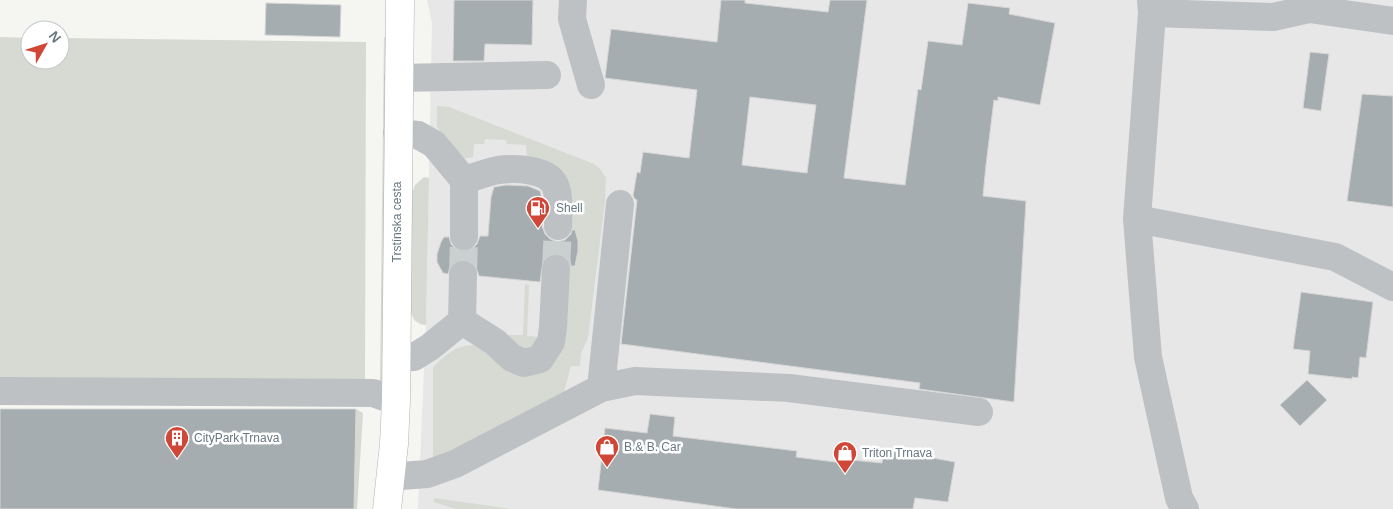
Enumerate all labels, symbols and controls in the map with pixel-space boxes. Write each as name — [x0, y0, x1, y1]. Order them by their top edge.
north arrow — [20, 20, 70, 70]
text: N — [46, 28, 65, 46]
street label: Trstínska cesta — [390, 181, 404, 262]
fuel station icon: Shell — [525, 195, 551, 229]
place label: Shell — [556, 201, 583, 215]
building icon: CityPark Trnava — [164, 425, 190, 459]
place label: CityPark Trnava — [194, 431, 280, 445]
shop icon: B.& B. Car — [594, 434, 620, 468]
place label: B.& B. Car — [624, 440, 681, 454]
shop icon: Triton Trnava — [832, 440, 858, 474]
place label: Triton Trnava — [862, 446, 933, 460]

